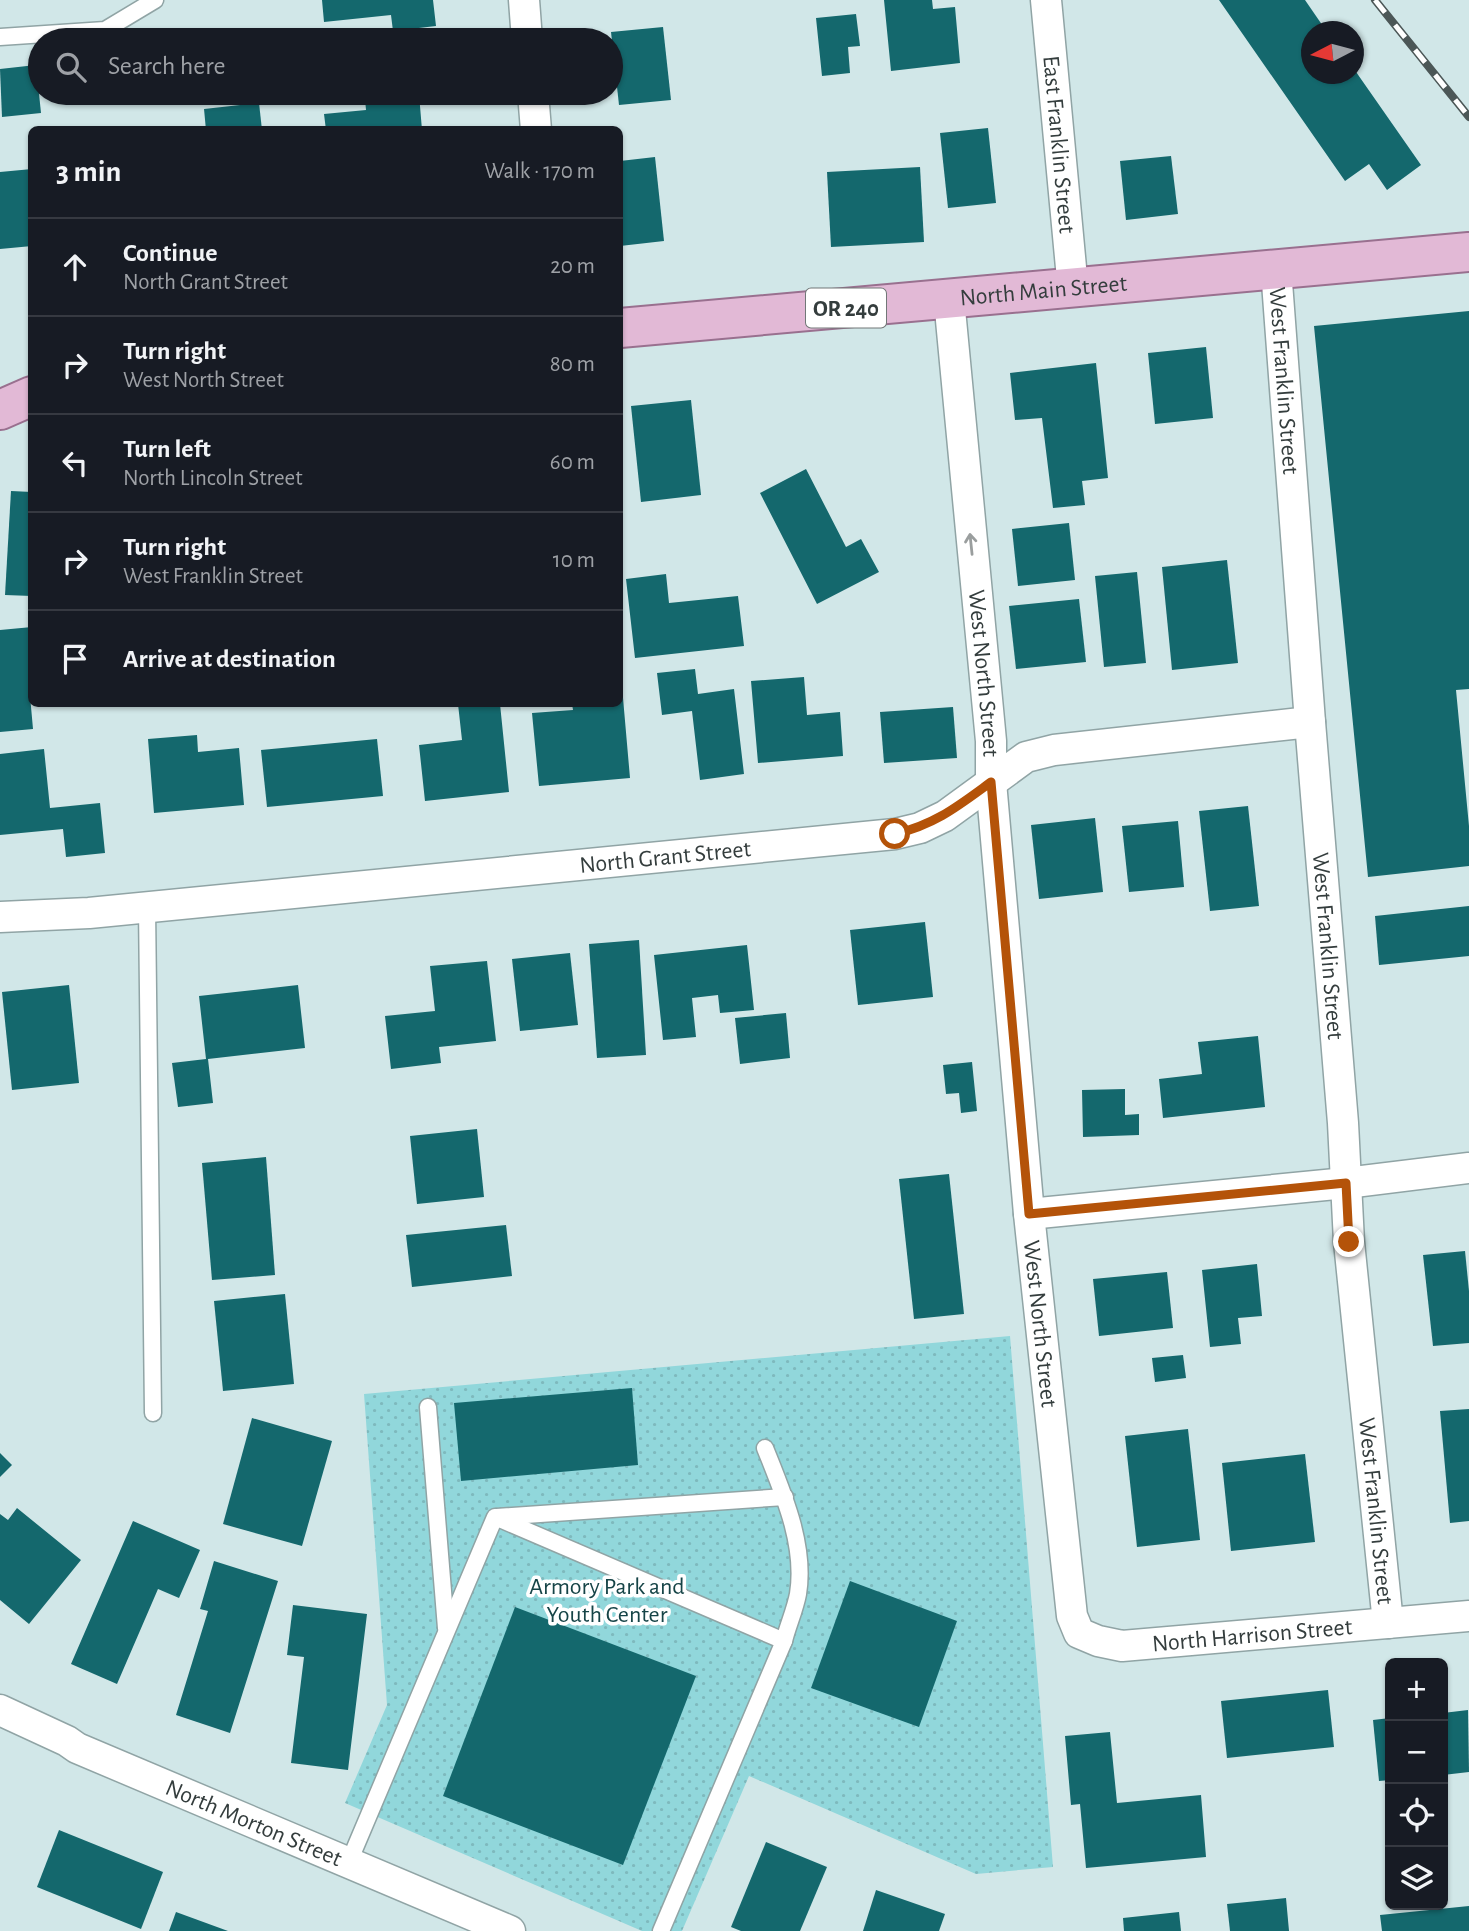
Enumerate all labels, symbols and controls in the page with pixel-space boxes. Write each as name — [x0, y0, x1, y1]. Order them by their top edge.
north arrow — [1301, 21, 1364, 84]
search box — [28, 28, 623, 105]
icon: search — [52, 48, 90, 86]
text: Search here — [108, 53, 226, 79]
street label: East Franklin Street — [1038, 54, 1079, 235]
text: 3 min — [56, 157, 121, 187]
text: Walk · 170 m — [484, 160, 595, 183]
text: Continue — [123, 240, 218, 266]
icon: ahead — [56, 248, 94, 286]
text: 20 m — [550, 255, 595, 278]
text: North Grant Street — [123, 271, 288, 294]
street label: North Main Street — [959, 272, 1128, 311]
street label: West Franklin Street — [1264, 286, 1302, 476]
road number: OR 240 — [806, 288, 886, 328]
text: Turn right — [123, 338, 226, 364]
icon: right — [56, 346, 94, 384]
text: 80 m — [550, 353, 595, 376]
text: West North Street — [123, 369, 284, 392]
text: Turn left — [123, 436, 211, 462]
icon: left — [56, 444, 94, 482]
text: 60 m — [550, 451, 595, 474]
text: North Lincoln Street — [123, 467, 302, 490]
one-way arrow — [964, 533, 977, 555]
text: Turn right — [123, 534, 226, 560]
icon: right — [56, 542, 94, 580]
text: 10 m — [553, 549, 595, 572]
text: West Franklin Street — [123, 565, 303, 588]
street label: West North Street — [964, 589, 1002, 757]
icon: arrive — [56, 640, 94, 678]
text: Arrive at destination — [123, 646, 336, 672]
route start — [879, 818, 910, 849]
street label: North Grant Street — [578, 837, 752, 878]
street label: West Franklin Street — [1308, 851, 1347, 1041]
route end — [1333, 1226, 1364, 1257]
street label: West North Street — [1019, 1239, 1061, 1409]
street label: West Franklin Street — [1354, 1416, 1397, 1606]
park label: Armory Park and Youth Center — [529, 1575, 685, 1627]
street label: North Harrison Street — [1151, 1615, 1354, 1656]
map controls — [1385, 1658, 1448, 1910]
button: + — [1385, 1658, 1448, 1721]
button: − — [1385, 1721, 1448, 1784]
street label: North Morton Street — [162, 1776, 345, 1872]
button: locate — [1385, 1784, 1448, 1847]
button: layers — [1385, 1847, 1448, 1910]

